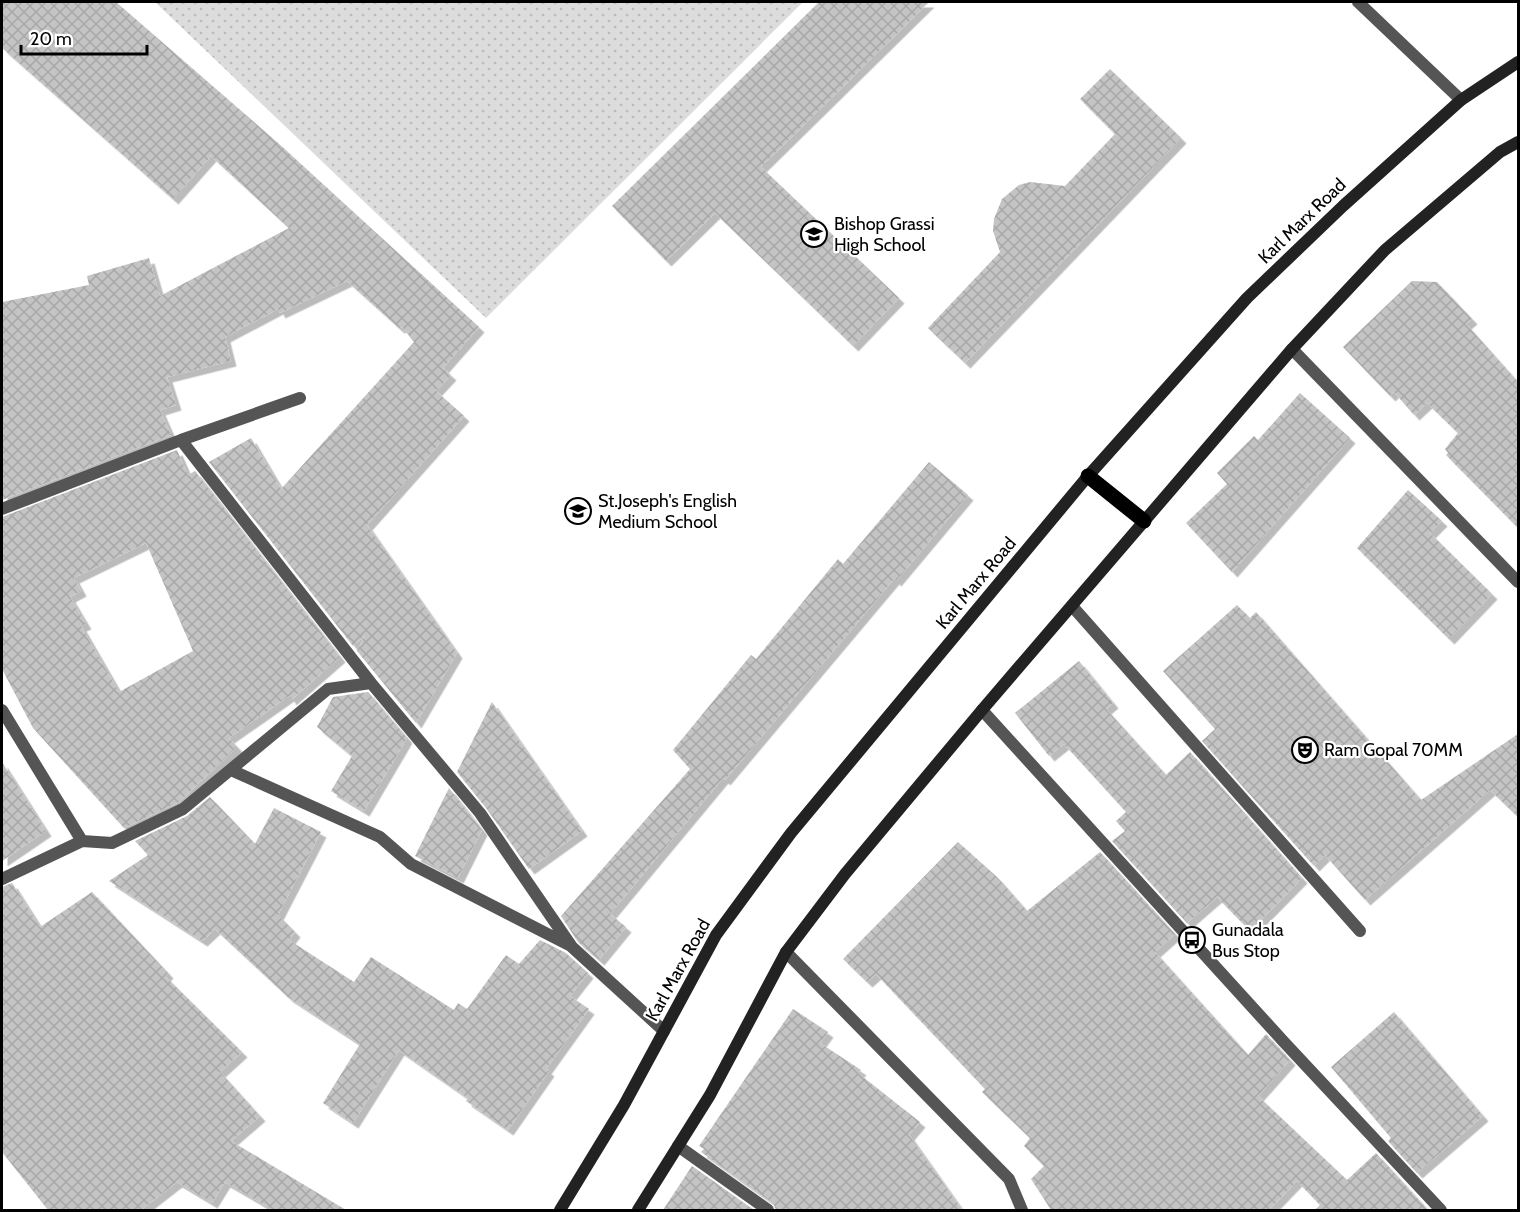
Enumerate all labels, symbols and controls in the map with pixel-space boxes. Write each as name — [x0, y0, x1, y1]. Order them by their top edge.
scale bar — [21, 18, 147, 56]
text: 20 m — [30, 28, 72, 50]
street label: Karl Marx Road — [1254, 174, 1350, 268]
place label: Bishop Grassi High School — [834, 213, 935, 256]
school or university icon: Bishop Grassi High School — [799, 219, 829, 249]
place label: St.Joseph's English Medium School — [598, 490, 737, 533]
school or university icon: St.Joseph's English Medium School — [563, 496, 593, 526]
street label: Karl Marx Road — [931, 533, 1021, 633]
theatre icon: Ram Gopal 70MM — [1290, 735, 1320, 765]
place label: Ram Gopal 70MM — [1324, 739, 1463, 761]
street label: Karl Marx Road — [641, 915, 715, 1025]
place label: Gunadala Bus Stop — [1212, 919, 1284, 962]
bus stop icon: Gunadala Bus Stop — [1177, 925, 1207, 955]

